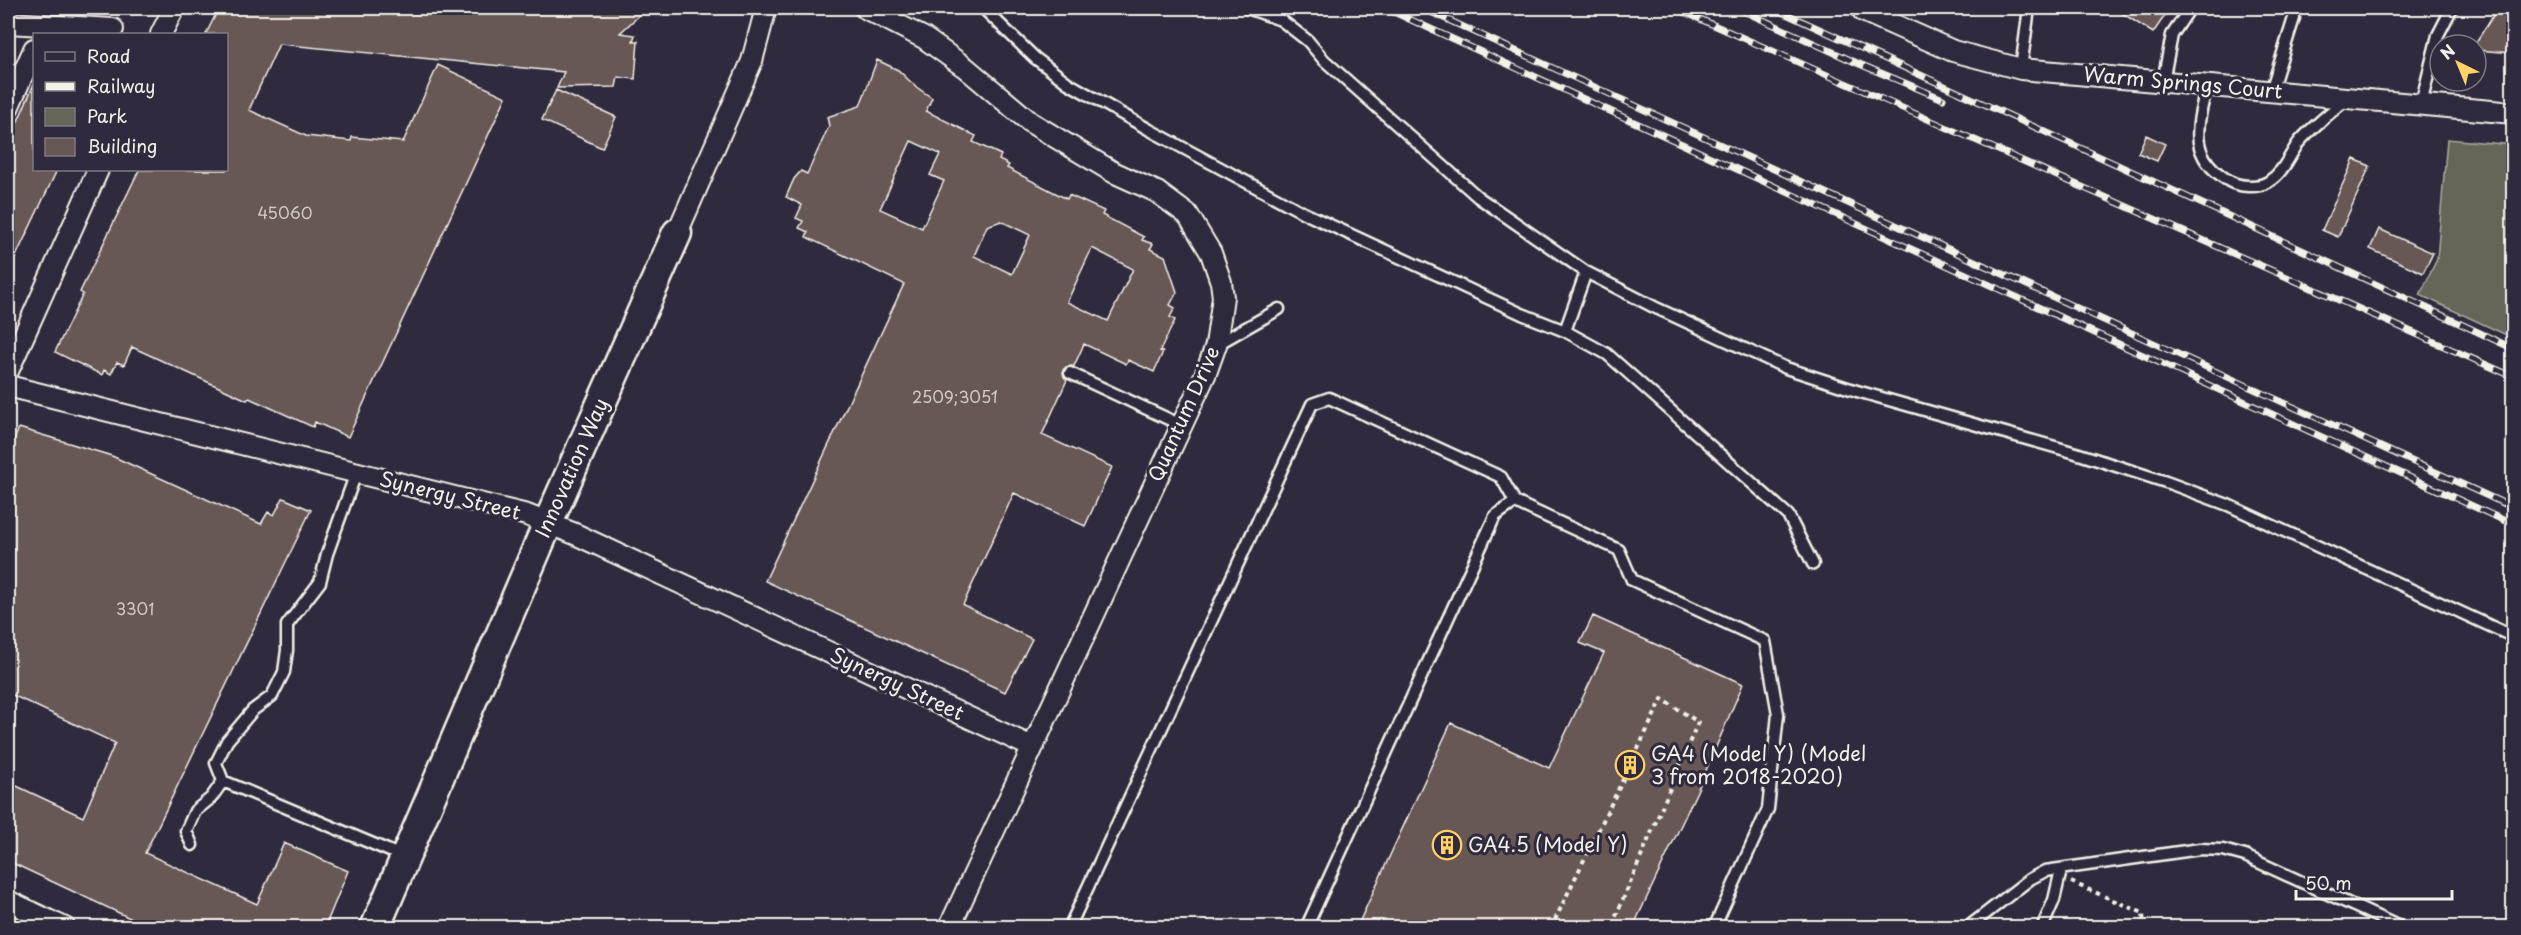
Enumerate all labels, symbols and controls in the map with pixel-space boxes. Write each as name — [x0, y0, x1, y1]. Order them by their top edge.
legend — [33, 33, 228, 171]
north arrow — [2428, 33, 2488, 93]
text: N — [2434, 38, 2460, 64]
text: Road — [87, 42, 131, 69]
street label: Warm Springs Court — [2082, 58, 2284, 106]
text: Railway — [87, 72, 155, 99]
text: Park — [87, 102, 127, 129]
text: Building — [87, 132, 157, 159]
house number: 45060 — [257, 200, 313, 224]
street label: Quantum Drive — [1140, 341, 1226, 486]
house number: 2509;3051 — [912, 384, 998, 408]
street label: Innovation Way — [527, 393, 615, 542]
street label: Synergy Street — [377, 463, 524, 527]
house number: 3301 — [116, 596, 154, 620]
street label: Synergy Street — [826, 639, 969, 727]
place label: GA4 (Model Y) (Model 3 from 2018-2020) — [1651, 738, 1866, 791]
building icon: GA4 (Model Y) (Model 3 from 2018-2020) — [1614, 749, 1646, 781]
building icon: GA4.5 (Model Y) — [1431, 829, 1463, 861]
place label: GA4.5 (Model Y) — [1468, 829, 1628, 859]
scale bar — [2296, 863, 2452, 901]
text: 50 m — [2305, 869, 2352, 896]

